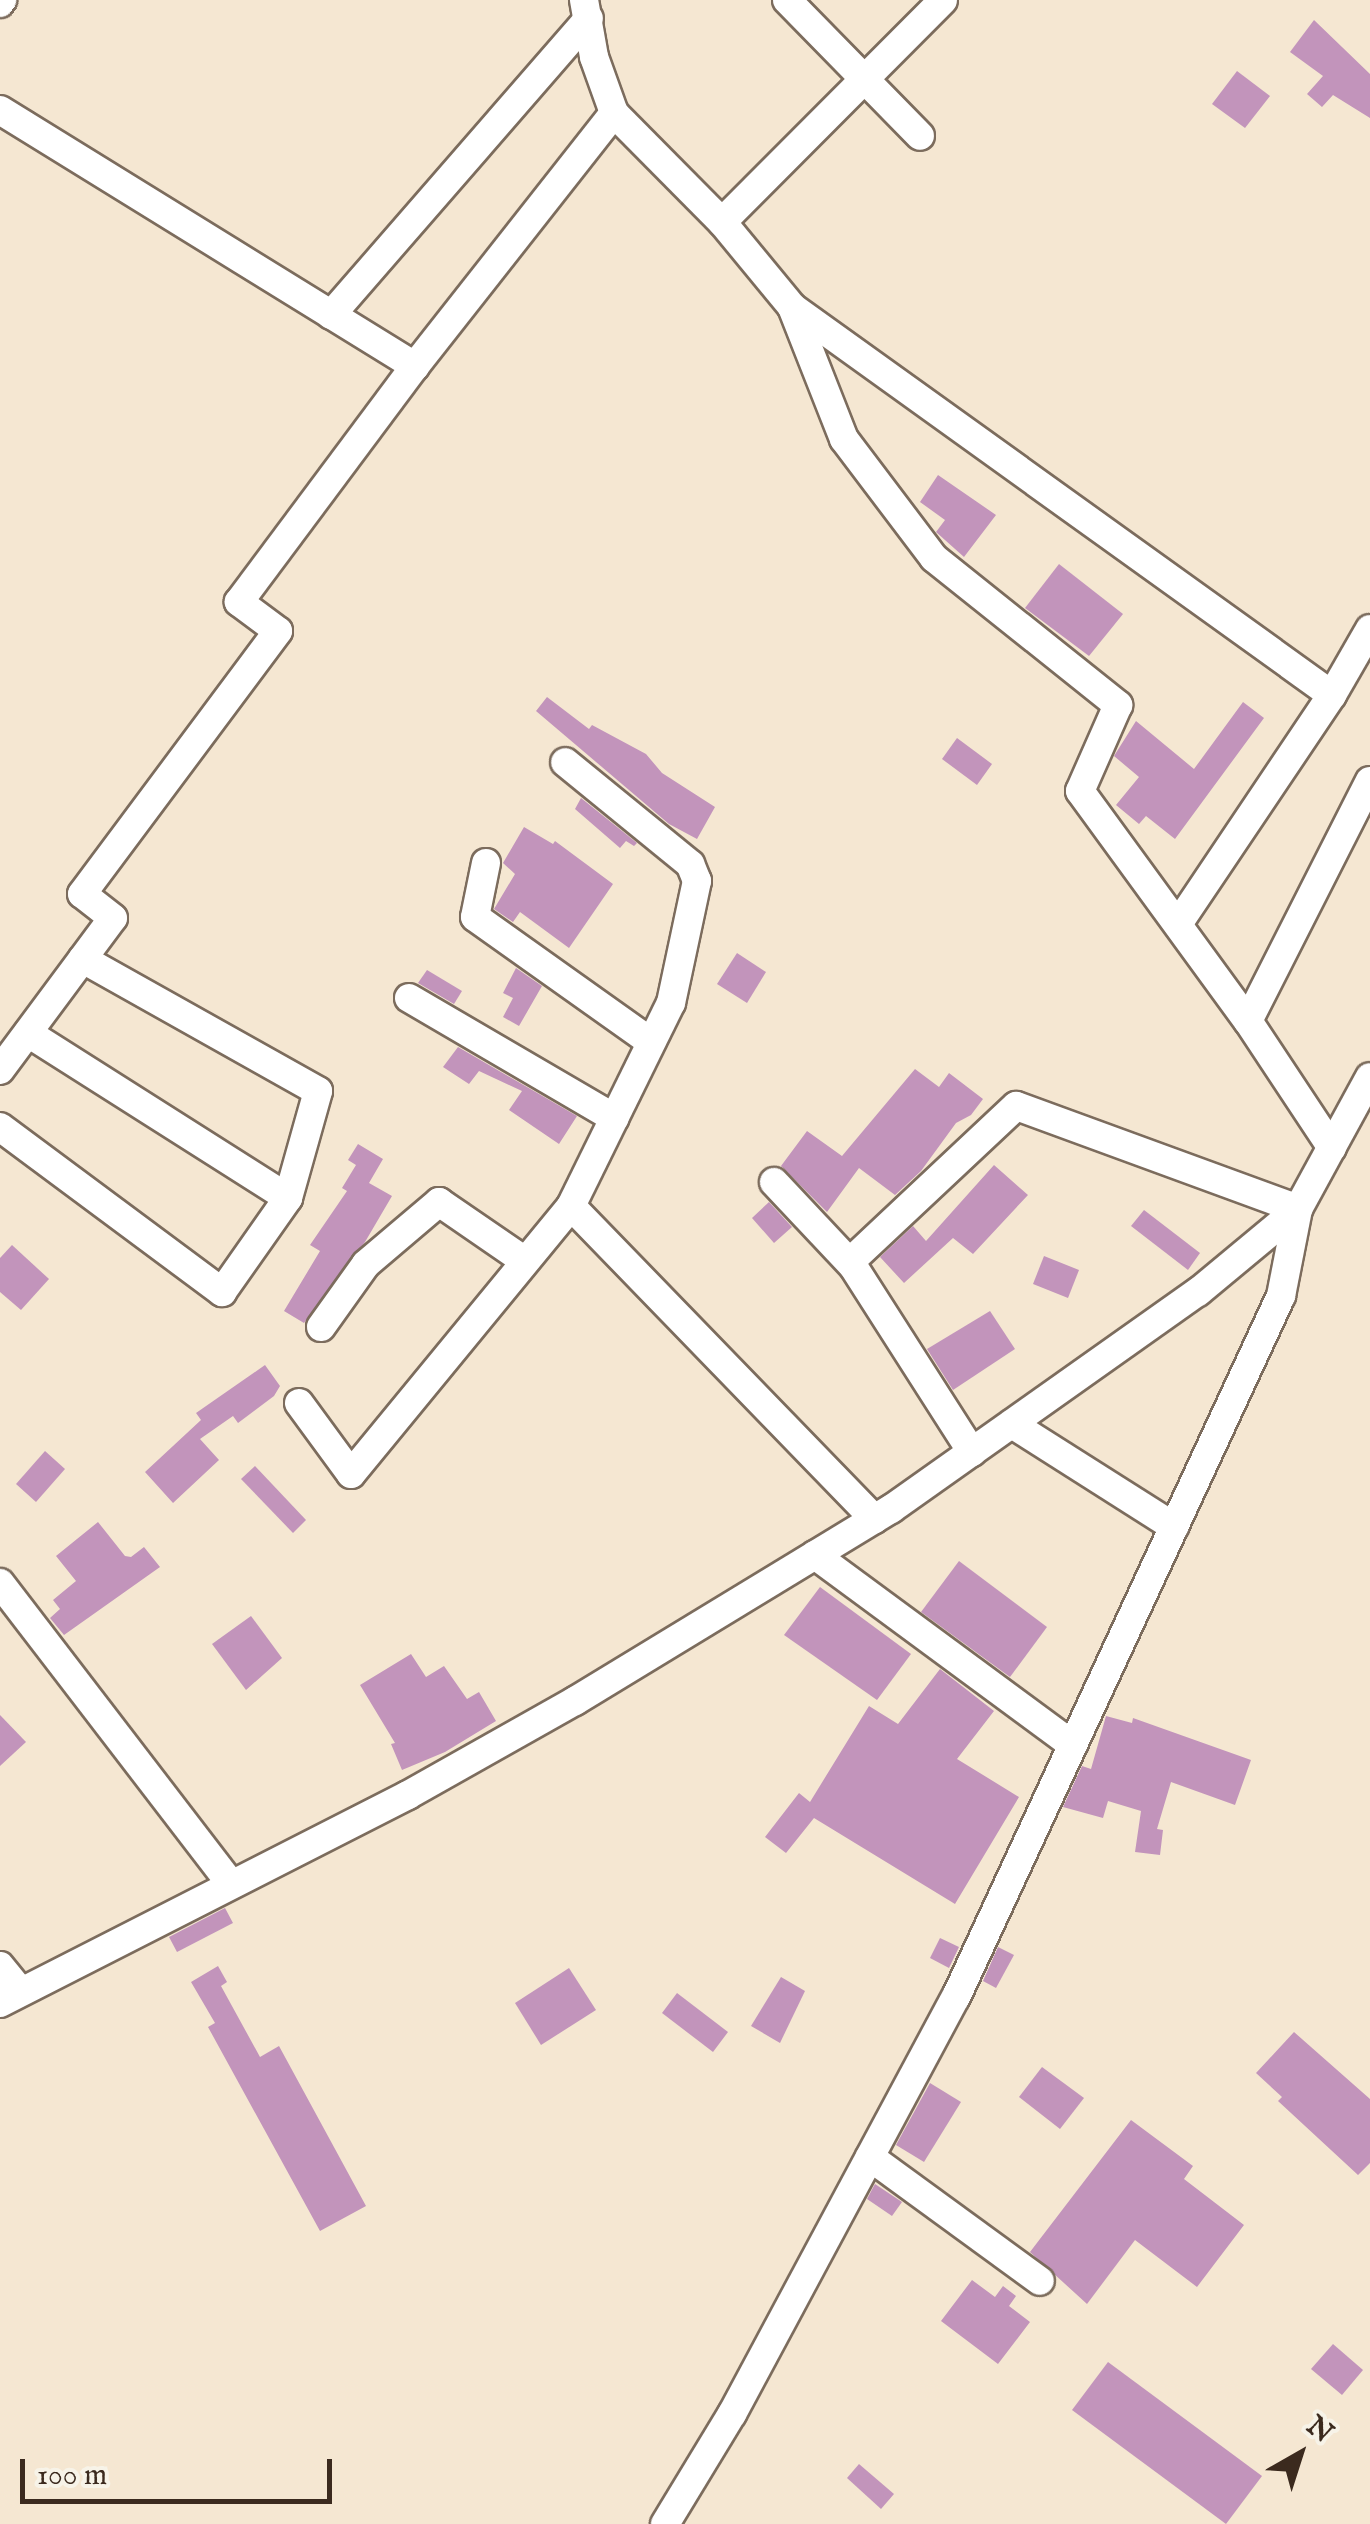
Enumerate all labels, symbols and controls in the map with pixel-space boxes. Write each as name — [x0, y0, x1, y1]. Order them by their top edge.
north arrow — [1250, 2404, 1350, 2504]
text: N — [1299, 2409, 1340, 2452]
scale bar — [25, 2439, 338, 2501]
text: 100 m — [37, 2457, 107, 2495]

